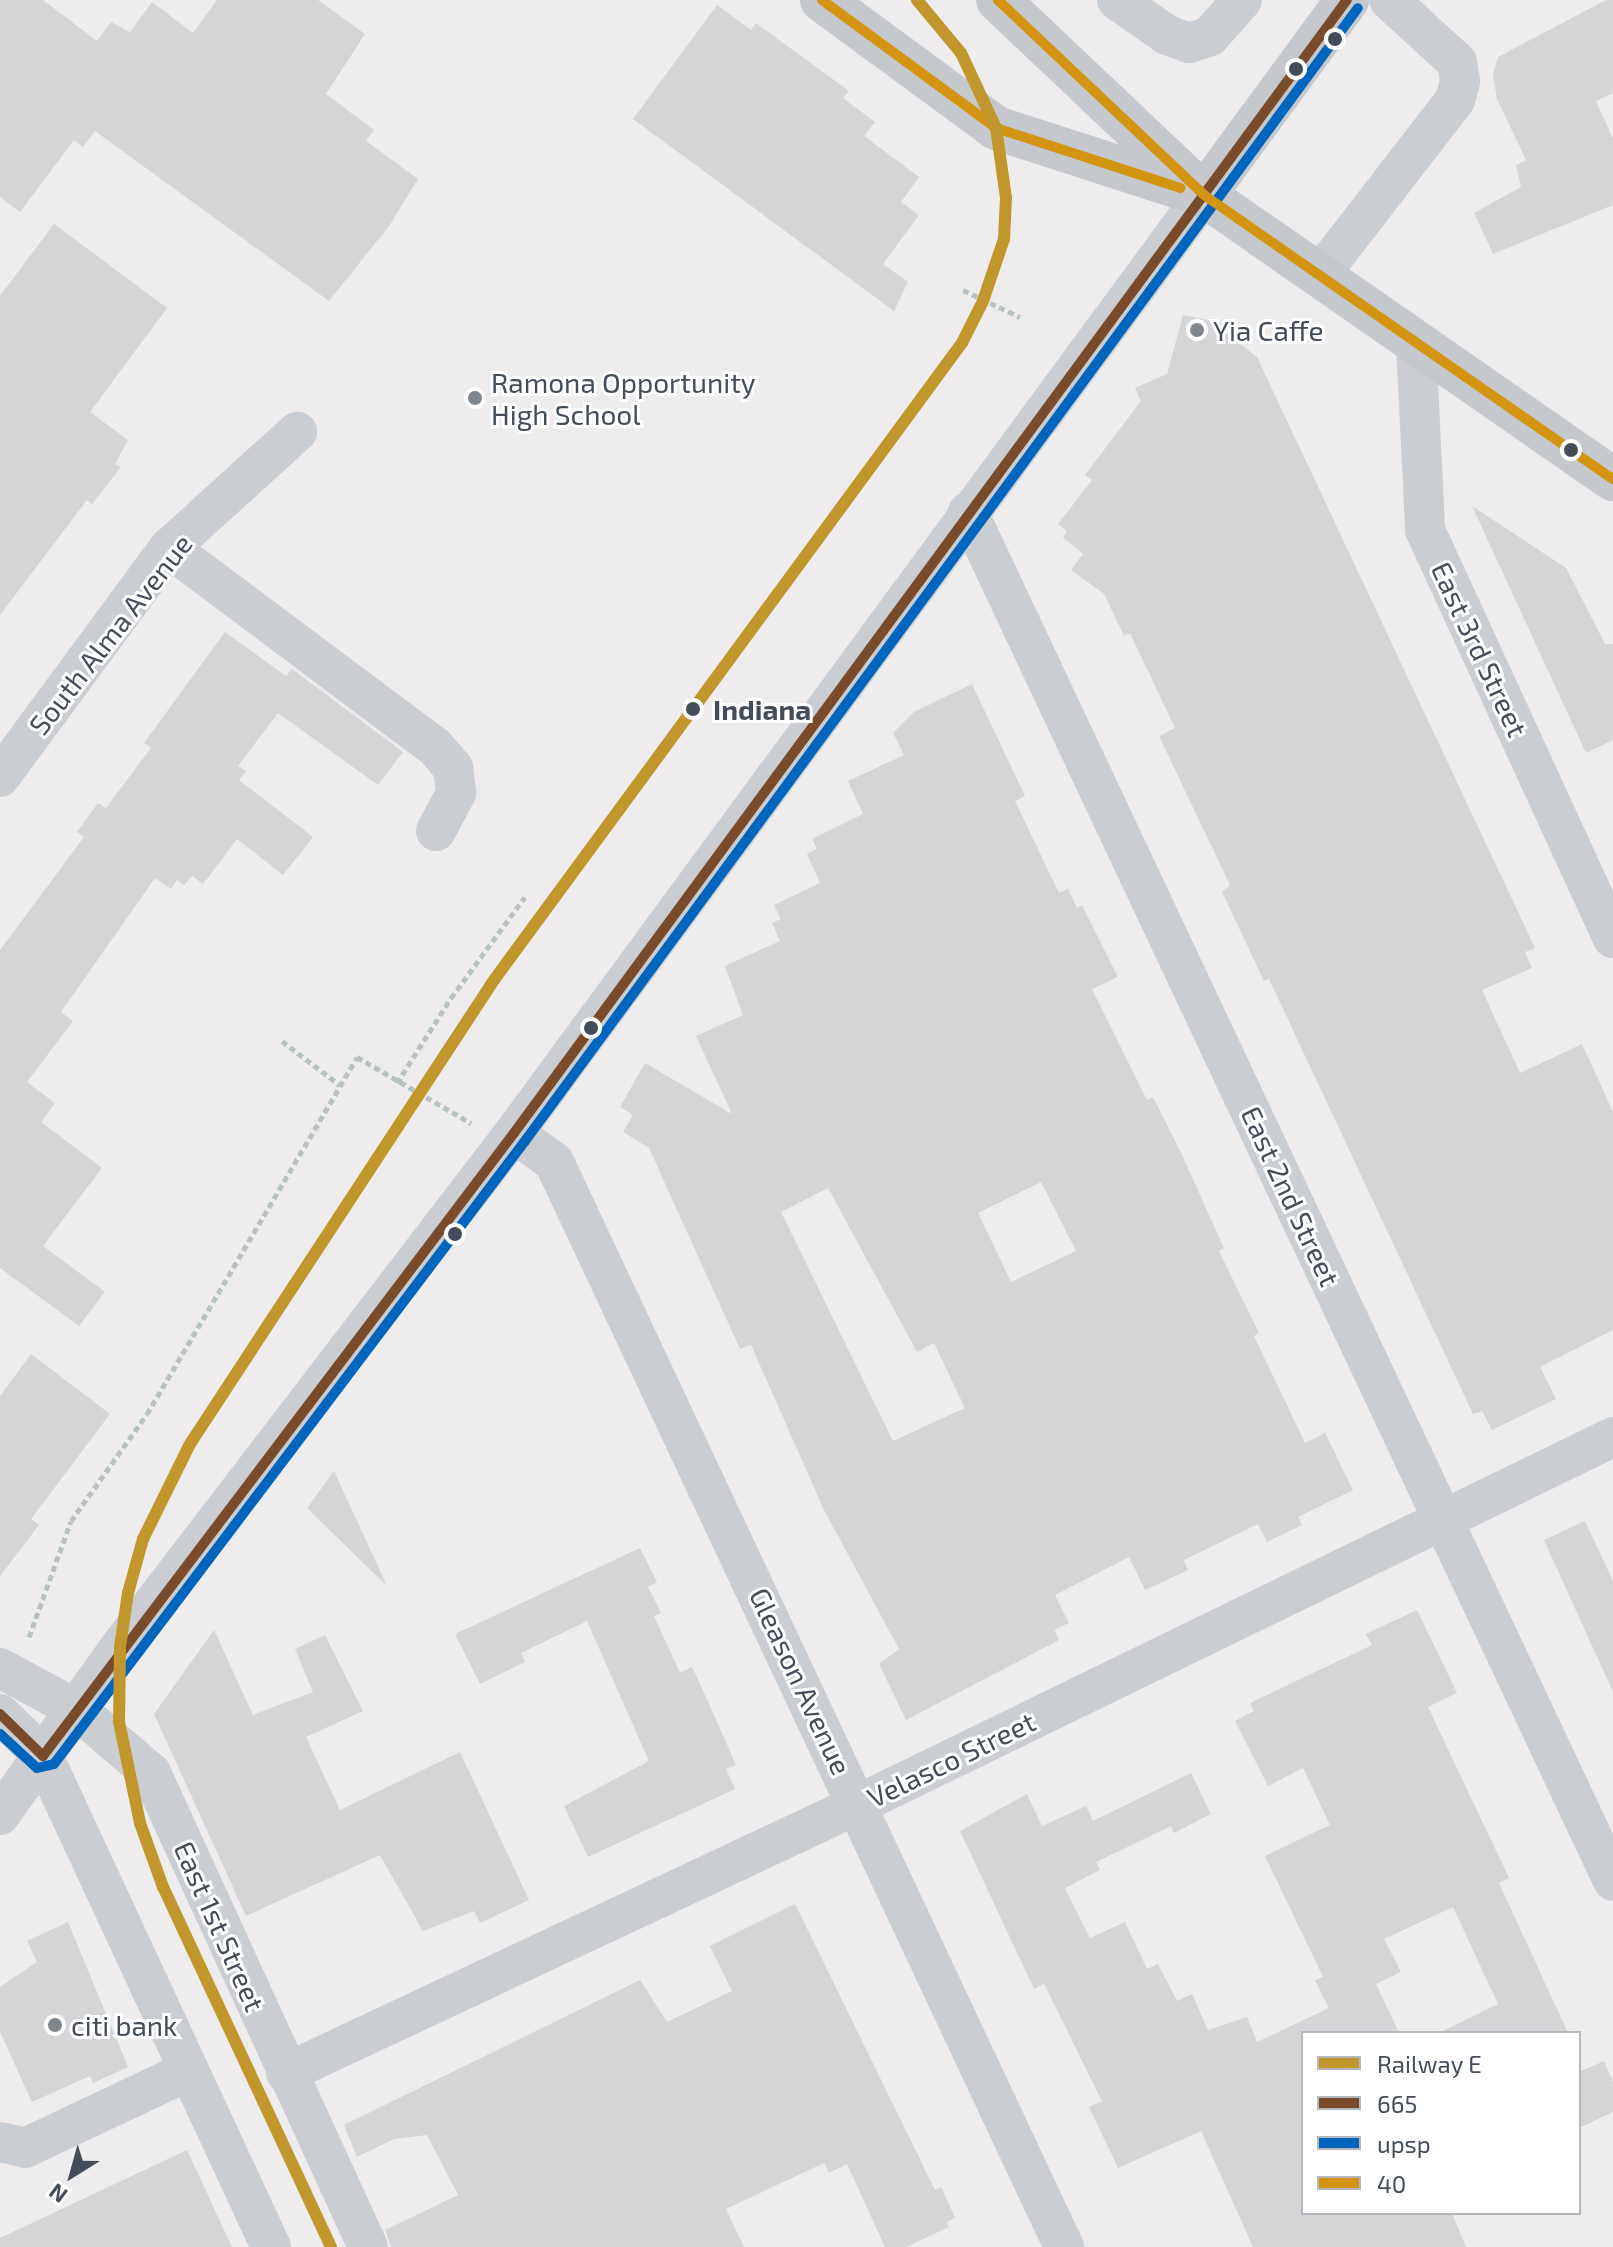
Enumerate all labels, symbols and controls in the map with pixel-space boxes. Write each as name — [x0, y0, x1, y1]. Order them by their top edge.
unlabelled marker — [1327, 31, 1343, 47]
unlabelled marker — [1288, 61, 1304, 77]
place label: Yia Caffe — [1213, 313, 1324, 347]
marker: Yia Caffe — [1188, 321, 1206, 339]
place label: Ramona Opportunity High School — [491, 365, 756, 431]
marker: Ramona Opportunity High School — [466, 389, 484, 407]
unlabelled marker — [1563, 442, 1579, 458]
street label: South Alma Avenue — [21, 527, 199, 741]
street label: East 3rd Street — [1425, 556, 1535, 742]
place label: Indiana — [713, 692, 811, 726]
marker: Indiana — [680, 696, 706, 722]
unlabelled marker — [583, 1020, 599, 1036]
street label: East 2nd Street — [1235, 1101, 1347, 1291]
unlabelled marker — [447, 1226, 463, 1242]
street label: Gleason Avenue — [743, 1582, 859, 1780]
street label: Velasco Street — [862, 1704, 1040, 1814]
street label: East 1st Street — [168, 1836, 272, 2016]
place label: citi bank — [71, 2008, 177, 2042]
marker: citi bank — [46, 2016, 64, 2034]
legend — [1301, 2031, 1581, 2215]
text: Railway E — [1377, 2049, 1482, 2078]
text: 665 — [1377, 2089, 1417, 2118]
text: upsp — [1377, 2129, 1431, 2158]
north arrow — [32, 2135, 112, 2215]
text: 40 — [1377, 2169, 1406, 2198]
text: N — [43, 2179, 72, 2209]

